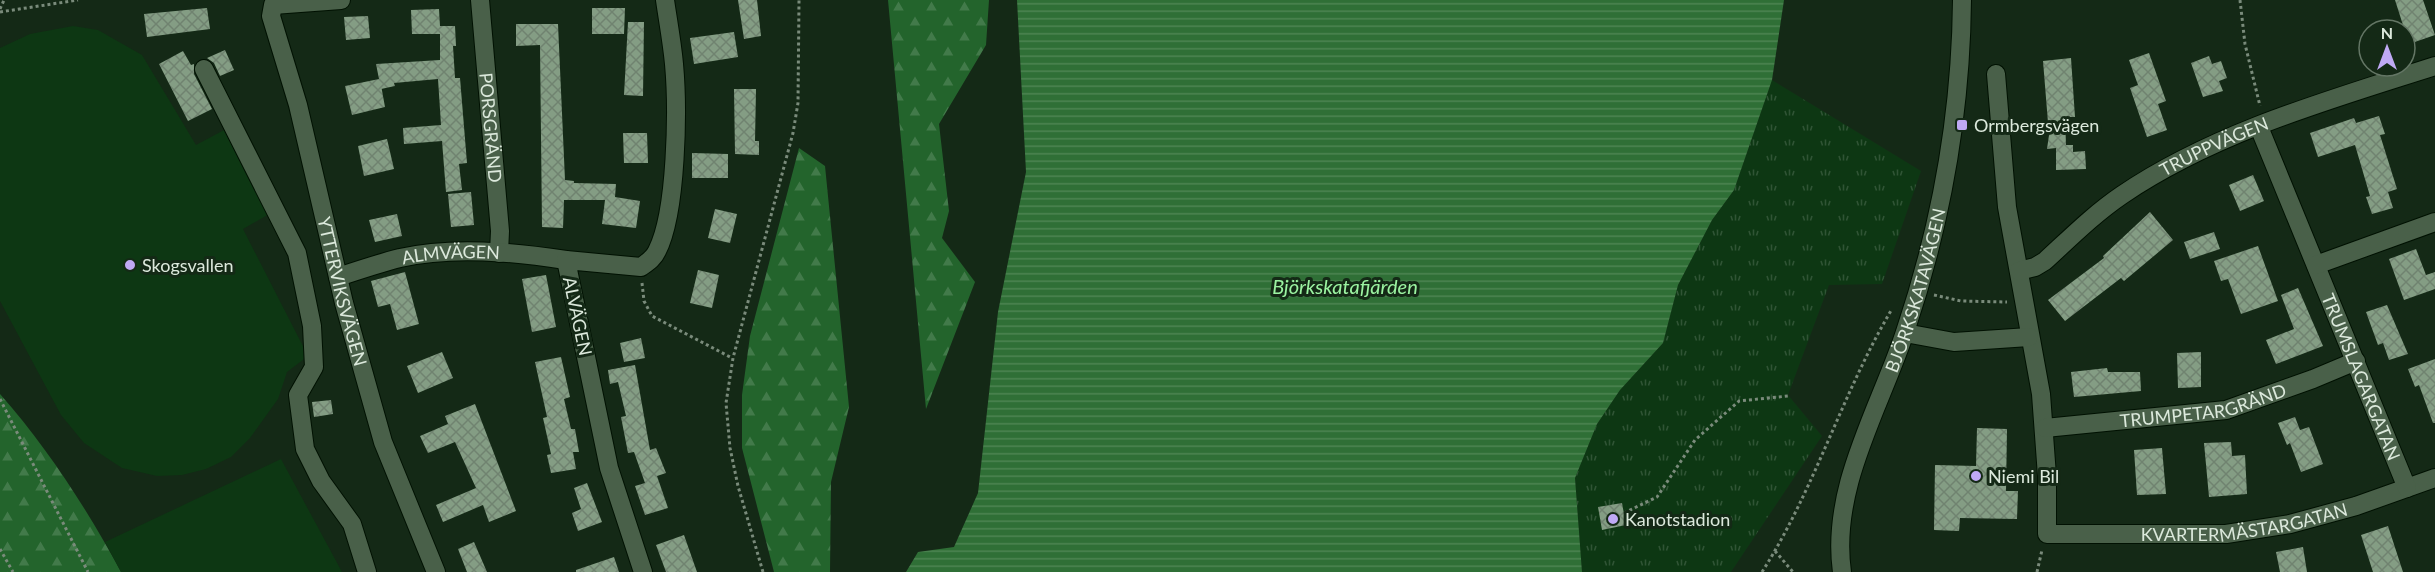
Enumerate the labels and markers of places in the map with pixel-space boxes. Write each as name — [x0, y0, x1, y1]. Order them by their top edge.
place label: Ormbergsvägen — [1974, 114, 2099, 136]
marker: Ormbergsvägen — [1955, 118, 1969, 132]
place label: Skogsvallen — [142, 254, 234, 276]
marker: Skogsvallen — [123, 258, 137, 272]
place label: Niemi Bil — [1988, 465, 2059, 487]
marker: Niemi Bil — [1969, 469, 1983, 483]
place label: Kanotstadion — [1625, 508, 1730, 530]
marker: Kanotstadion — [1606, 512, 1620, 526]

